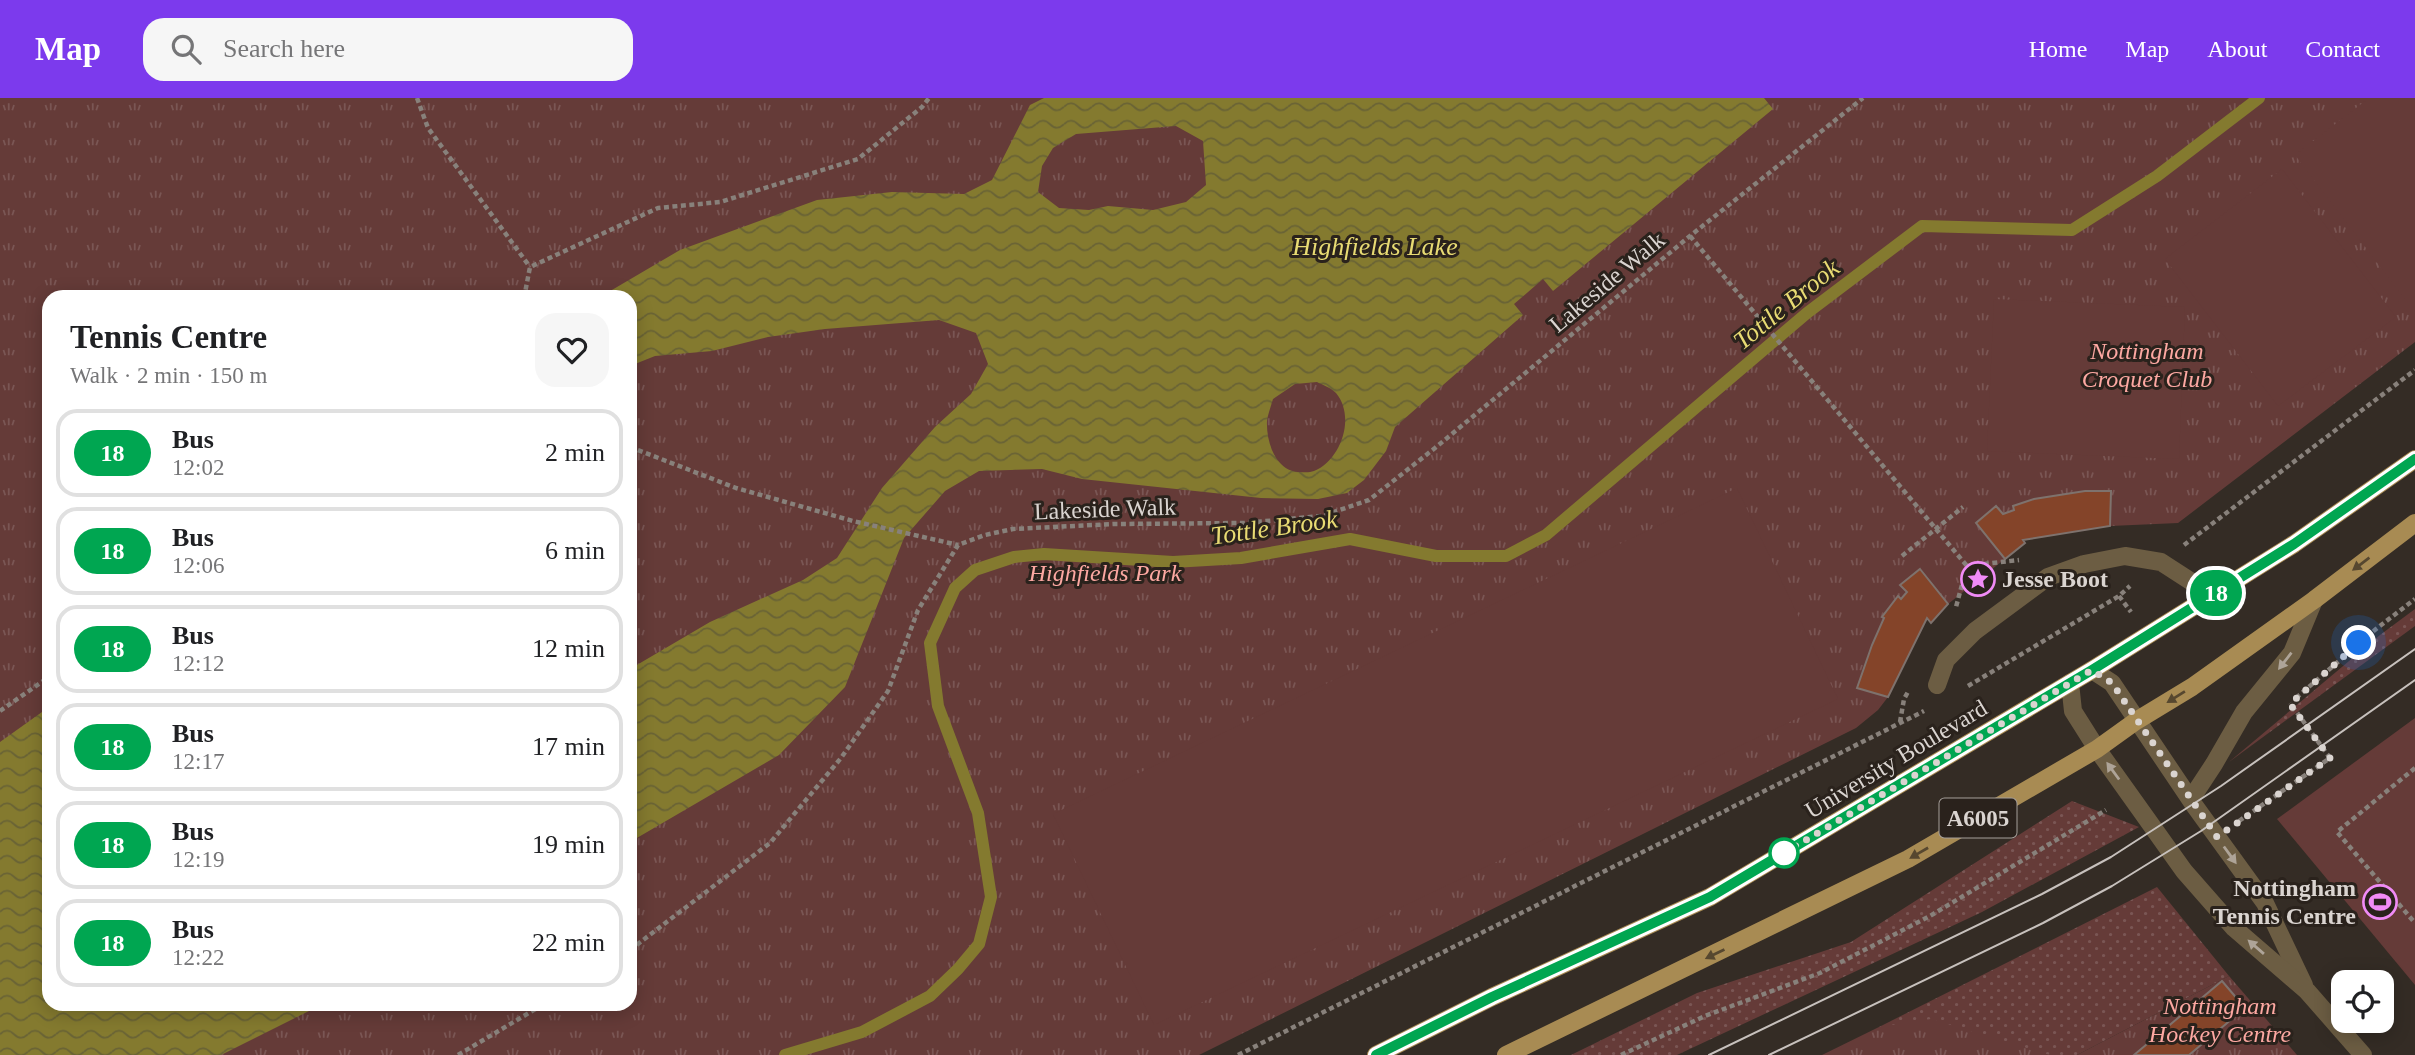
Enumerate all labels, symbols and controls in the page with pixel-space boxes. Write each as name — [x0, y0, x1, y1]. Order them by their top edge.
search box — [143, 18, 633, 81]
icon: search — [167, 30, 205, 68]
text: Map — [35, 31, 101, 67]
text: Search here — [223, 34, 345, 63]
text: Home — [2029, 36, 2087, 62]
text: Map — [2125, 36, 2169, 62]
text: About — [2207, 36, 2267, 62]
text: Contact — [2305, 36, 2380, 62]
street label: Lakeside Walk — [1544, 226, 1670, 338]
water label: Highfields Lake — [1291, 232, 1458, 261]
water label: Tottle Brook — [1728, 253, 1845, 356]
button: heart — [535, 313, 609, 387]
text: Tennis Centre — [70, 319, 267, 355]
park label: Nottingham Croquet Club — [2082, 338, 2212, 392]
text: Walk · 2 min · 150 m — [70, 363, 267, 388]
text: Bus — [172, 425, 214, 454]
text: 2 min — [545, 438, 605, 467]
text: 18 — [101, 440, 125, 466]
text: 12:02 — [172, 455, 224, 480]
street label: Lakeside Walk — [1033, 494, 1177, 524]
water label: Tottle Brook — [1209, 504, 1340, 551]
text: Bus — [172, 523, 214, 552]
text: 6 min — [545, 536, 605, 565]
text: 18 — [101, 538, 125, 564]
text: 12:06 — [172, 553, 224, 578]
one-way arrow — [2352, 557, 2370, 572]
park label: Highfields Park — [1028, 560, 1182, 586]
place icon: Jesse Boot — [1959, 560, 1997, 598]
place label: Jesse Boot — [2002, 566, 2108, 592]
line badge: 18 — [2184, 570, 2248, 616]
text: 18 — [2204, 580, 2228, 606]
text: Bus — [172, 621, 214, 650]
your location — [2341, 625, 2376, 660]
text: 12 min — [532, 634, 605, 663]
text: 18 — [101, 636, 125, 662]
text: 12:12 — [172, 651, 224, 676]
one-way arrow — [2278, 652, 2293, 670]
one-way arrow — [2166, 690, 2185, 703]
street label: University Boulevard — [1800, 694, 1992, 824]
text: Bus — [172, 719, 214, 748]
text: 17 min — [532, 732, 605, 761]
text: 18 — [101, 734, 125, 760]
text: 12:17 — [172, 749, 224, 774]
one-way arrow — [2106, 762, 2120, 780]
road number: A6005 — [1940, 798, 2016, 838]
text: Bus — [172, 817, 214, 846]
text: 19 min — [532, 830, 605, 859]
text: 18 — [101, 832, 125, 858]
unlabelled marker — [1769, 838, 1799, 868]
one-way arrow — [2223, 846, 2237, 864]
text: 12:19 — [172, 847, 224, 872]
one-way arrow — [1909, 847, 1928, 859]
place label: Nottingham Tennis Centre — [2213, 875, 2356, 929]
sports icon: Nottingham Tennis Centre — [2361, 883, 2399, 921]
text: Bus — [172, 915, 214, 944]
text: 22 min — [532, 928, 605, 957]
text: 18 — [101, 930, 125, 956]
one-way arrow — [2247, 940, 2264, 955]
text: 12:22 — [172, 945, 224, 970]
one-way arrow — [1705, 948, 1725, 960]
map controls — [2331, 970, 2394, 1033]
button: locate — [2331, 970, 2394, 1033]
park label: Nottingham Hockey Centre — [2148, 993, 2292, 1047]

